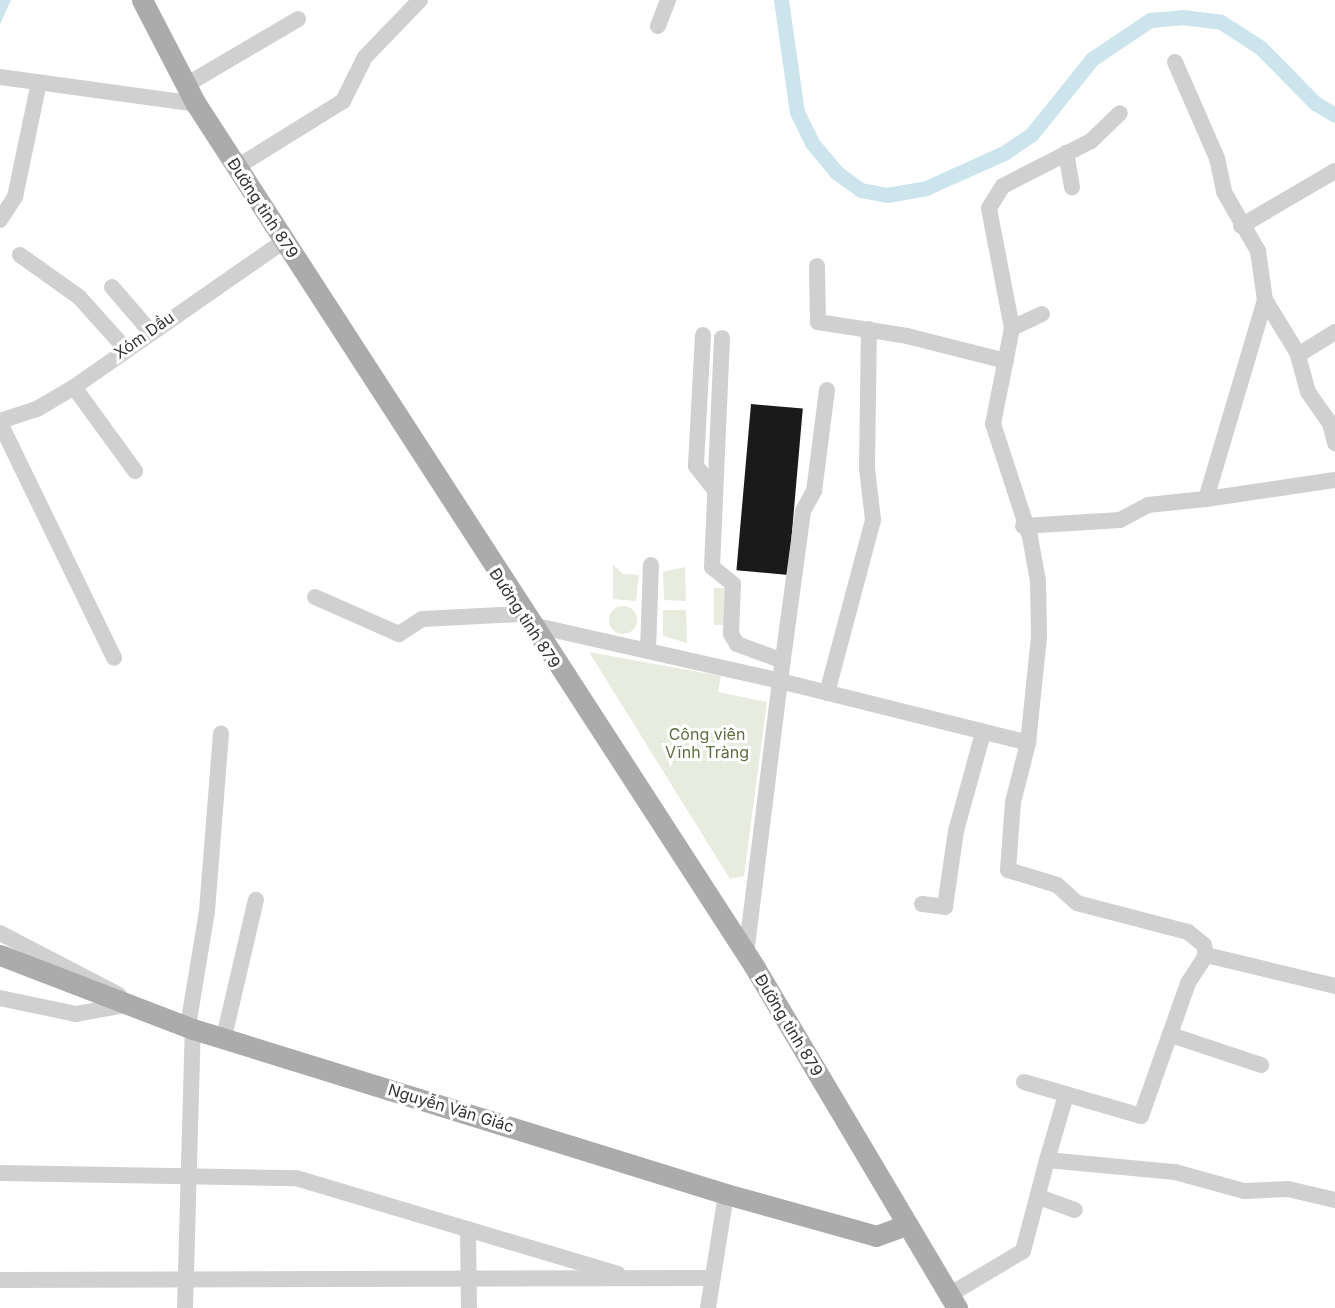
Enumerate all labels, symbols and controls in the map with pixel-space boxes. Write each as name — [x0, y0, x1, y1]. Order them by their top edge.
street label: Đường tỉnh 879 — [224, 154, 302, 262]
street label: Xóm Dầu — [110, 307, 178, 363]
street label: Đường tỉnh 879 — [486, 564, 564, 672]
park label: Công viên Vĩnh Tràng — [665, 724, 749, 762]
street label: Đường tỉnh 879 — [751, 971, 827, 1079]
street label: Nguyễn Văn Giác — [386, 1080, 516, 1136]

